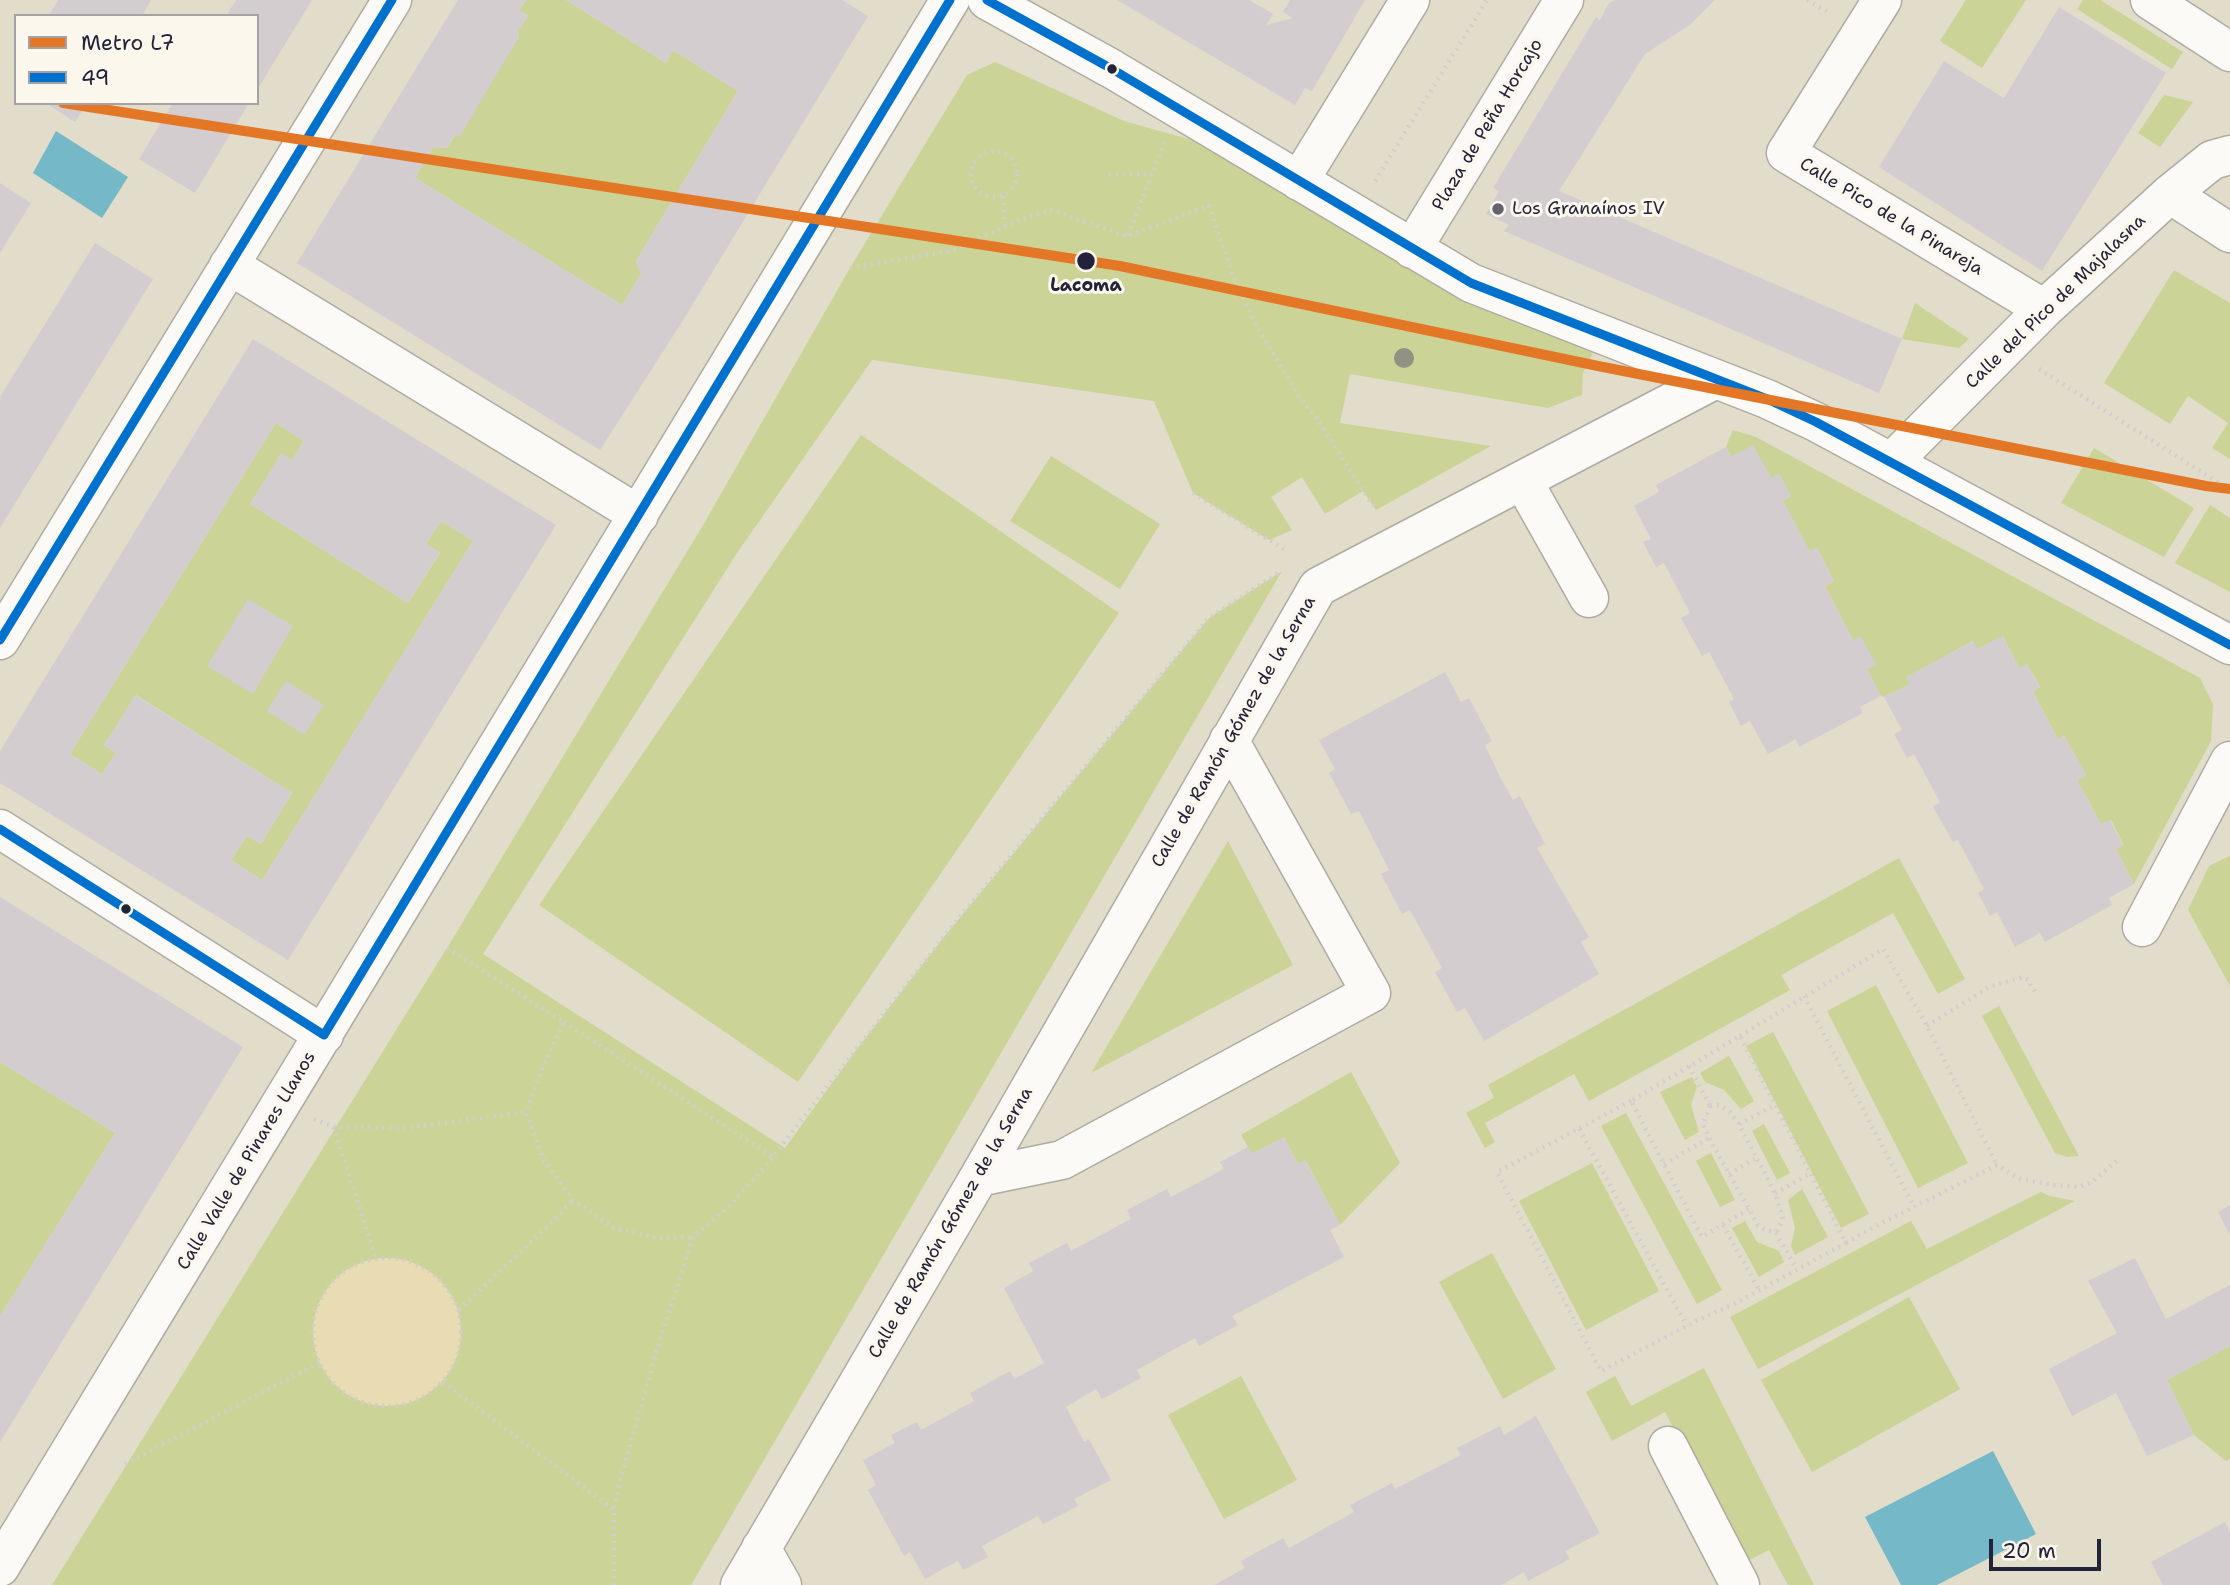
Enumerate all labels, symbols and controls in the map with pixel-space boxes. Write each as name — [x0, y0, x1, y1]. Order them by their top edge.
legend — [14, 14, 259, 105]
text: Metro L7 — [81, 29, 174, 57]
street label: Plaza de Peña Horcajo — [1428, 35, 1548, 215]
unlabelled marker — [1105, 62, 1119, 76]
text: 49 — [81, 64, 110, 92]
street label: Calle Pico de la Pinareja — [1795, 154, 1987, 280]
place label: Los Granaínos IV — [1512, 198, 1665, 220]
marker: Los Granaínos IV — [1490, 201, 1506, 217]
street label: Calle del Pico de Majalasna — [1962, 210, 2150, 394]
marker: Lacoma — [1075, 250, 1097, 272]
place label: Lacoma — [1050, 275, 1122, 297]
street label: Calle de Ramón Gómez de la Serna — [1147, 593, 1321, 871]
unlabelled marker — [119, 902, 133, 916]
street label: Calle Valle de Pinares Llanos — [173, 1048, 321, 1274]
street label: Calle de Ramón Gómez de la Serna — [864, 1084, 1038, 1362]
scale bar — [1992, 1526, 2104, 1570]
text: 20 m — [2002, 1537, 2056, 1565]

